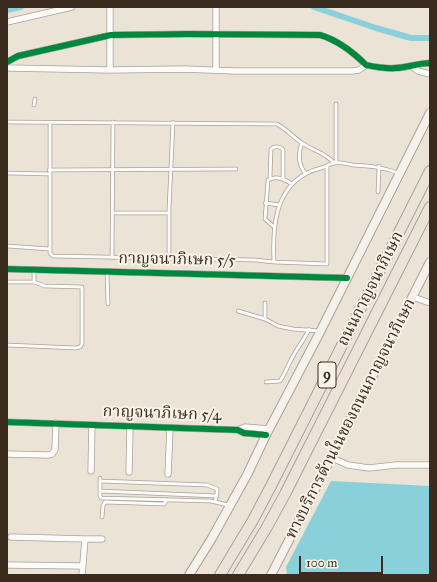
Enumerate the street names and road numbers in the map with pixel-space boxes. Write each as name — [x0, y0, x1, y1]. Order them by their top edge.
street label: ถนนกาญจนาภิเษก — [334, 228, 408, 350]
street label: กาญจนาภิเษก 5/5 — [118, 249, 236, 271]
street label: ทางบริการด้านในของถนนกาญจนาภิเษก — [282, 296, 420, 542]
road number: 9 — [318, 362, 336, 388]
street label: กาญจนาภิเษก 5/4 — [102, 402, 222, 426]

